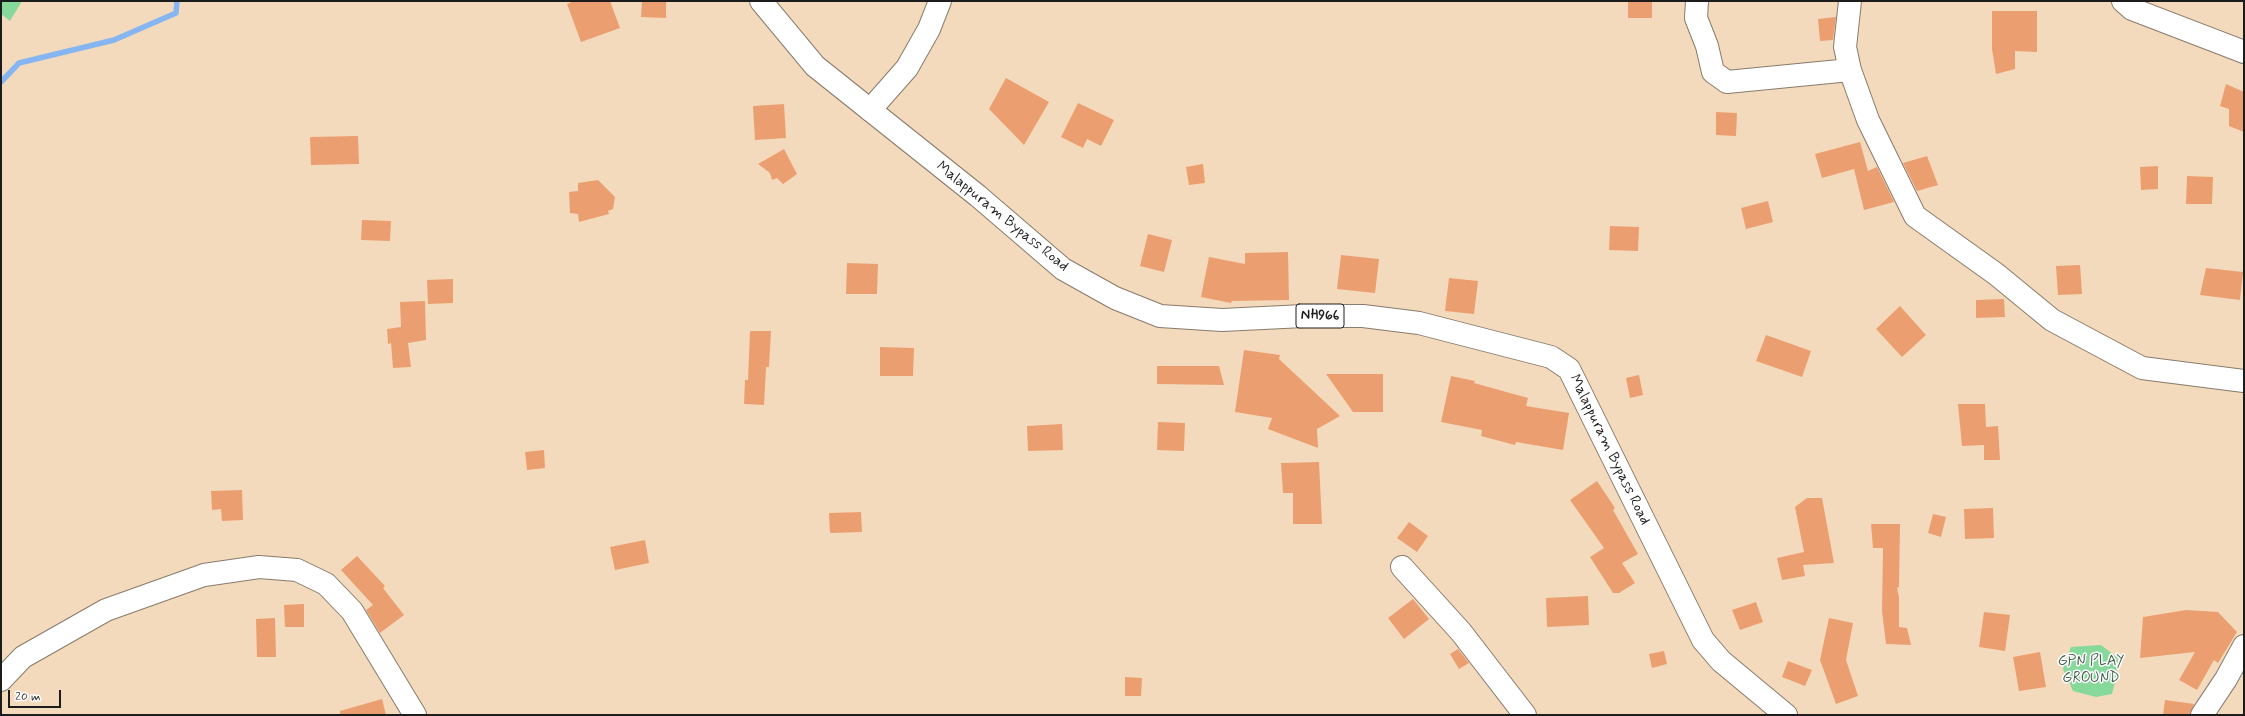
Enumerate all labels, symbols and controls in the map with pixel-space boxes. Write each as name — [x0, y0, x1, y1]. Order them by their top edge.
street label: Malappuram Bypass Road — [932, 158, 1072, 276]
road number: NH966 — [1296, 304, 1344, 328]
street label: Malappuram Bypass Road — [1565, 372, 1653, 528]
park label: GPN PLAY GROUND — [2058, 653, 2124, 688]
scale bar — [10, 682, 63, 708]
text: 20 m — [15, 689, 41, 705]

